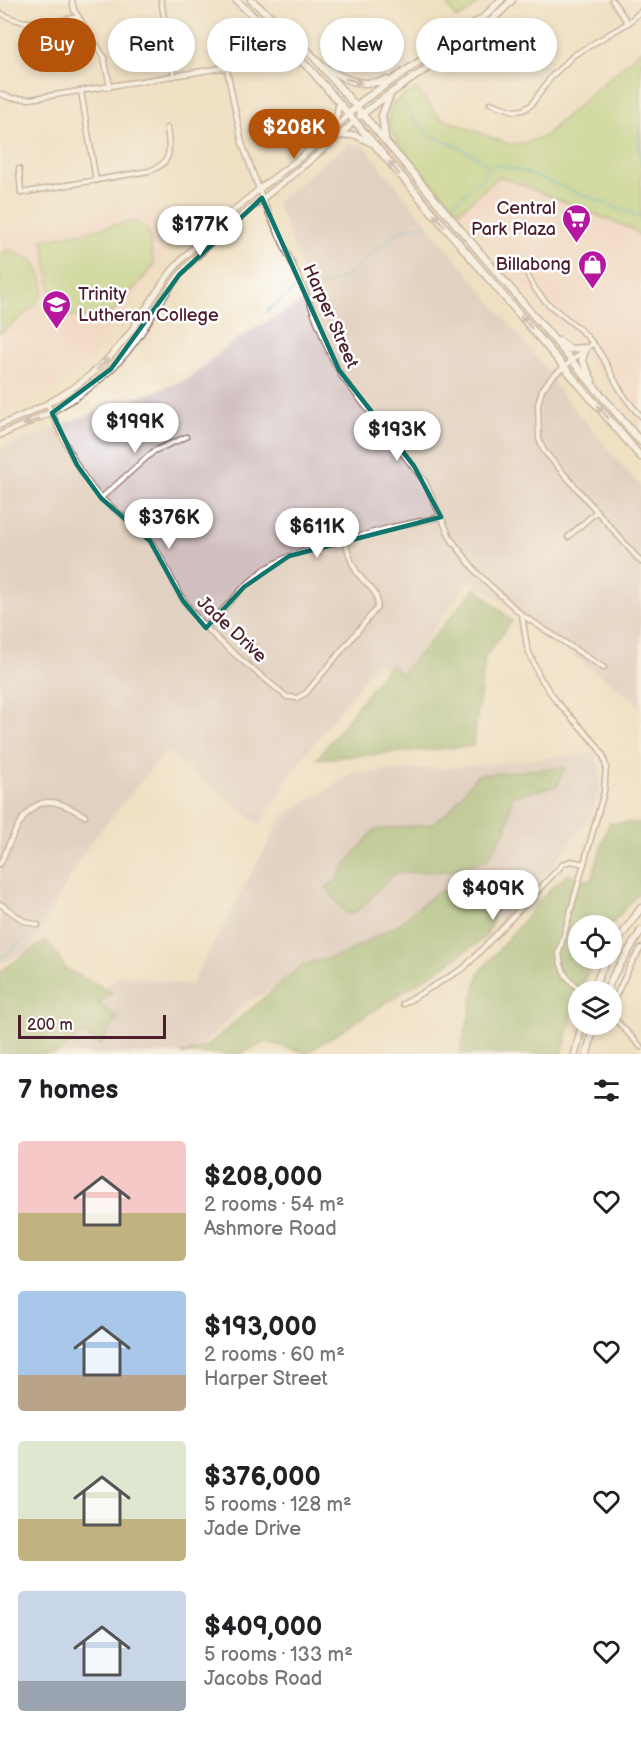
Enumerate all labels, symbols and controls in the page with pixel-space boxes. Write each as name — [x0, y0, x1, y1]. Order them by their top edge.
chip: Buy — [18, 18, 96, 72]
chip: Rent — [108, 18, 195, 72]
chip: Filters — [207, 18, 308, 72]
chip: New — [320, 18, 404, 72]
chip: Apartment — [416, 18, 557, 72]
one-way arrow — [345, 77, 363, 86]
pin: $208K — [252, 109, 336, 160]
text: $208K — [263, 116, 325, 140]
one-way arrow — [388, 160, 401, 176]
place label: Central Park Plaza — [471, 198, 556, 240]
supermarket icon: Central Park Plaza — [561, 202, 593, 244]
pin: $177K — [158, 206, 242, 257]
text: $177K — [171, 213, 229, 237]
one-way arrow — [433, 213, 446, 228]
shop icon: Billabong — [576, 248, 608, 290]
place label: Billabong — [495, 254, 571, 275]
street label: Harper Street — [298, 261, 363, 372]
place label: Trinity Lutheran College — [78, 284, 219, 326]
school or university icon: Trinity Lutheran College — [41, 288, 73, 330]
one-way arrow — [520, 314, 533, 330]
one-way arrow — [95, 358, 109, 372]
pin: $199K — [93, 403, 177, 454]
one-way arrow — [597, 405, 610, 420]
text: $199K — [106, 410, 164, 434]
pin: $193K — [355, 411, 439, 462]
one-way arrow — [22, 418, 40, 427]
text: $193K — [368, 418, 426, 442]
pin: $376K — [127, 499, 211, 550]
text: $376K — [138, 506, 200, 530]
pin: $611K — [275, 508, 359, 559]
text: $611K — [289, 515, 345, 539]
street label: Jade Drive — [193, 592, 271, 667]
pin: $409K — [451, 870, 535, 921]
text: $409K — [462, 877, 524, 901]
map controls — [568, 915, 622, 1035]
button: locate — [568, 915, 622, 969]
button: layers — [568, 981, 622, 1035]
scale bar — [18, 1012, 166, 1040]
text: 200 m — [27, 1016, 73, 1035]
icon: filters — [590, 1074, 623, 1107]
text: 7 homes — [18, 1075, 118, 1106]
text: $208,000 — [204, 1162, 322, 1193]
icon: home — [66, 1165, 138, 1237]
icon: heart — [590, 1185, 623, 1218]
text: 2 rooms · 54 m² — [204, 1193, 344, 1217]
text: Ashmore Road — [204, 1217, 337, 1241]
text: $193,000 — [204, 1312, 317, 1343]
icon: home — [66, 1315, 138, 1387]
icon: heart — [590, 1335, 623, 1368]
text: 2 rooms · 60 m² — [204, 1343, 345, 1367]
text: Harper Street — [204, 1367, 328, 1391]
text: $376,000 — [204, 1462, 321, 1493]
icon: home — [66, 1465, 138, 1537]
icon: heart — [590, 1485, 623, 1518]
text: 5 rooms · 128 m² — [204, 1493, 352, 1517]
text: Jade Drive — [204, 1517, 301, 1541]
text: $409,000 — [204, 1612, 322, 1643]
icon: home — [66, 1615, 138, 1687]
icon: heart — [590, 1635, 623, 1668]
text: 5 rooms · 133 m² — [204, 1643, 353, 1667]
text: Jacobs Road — [204, 1667, 322, 1691]

